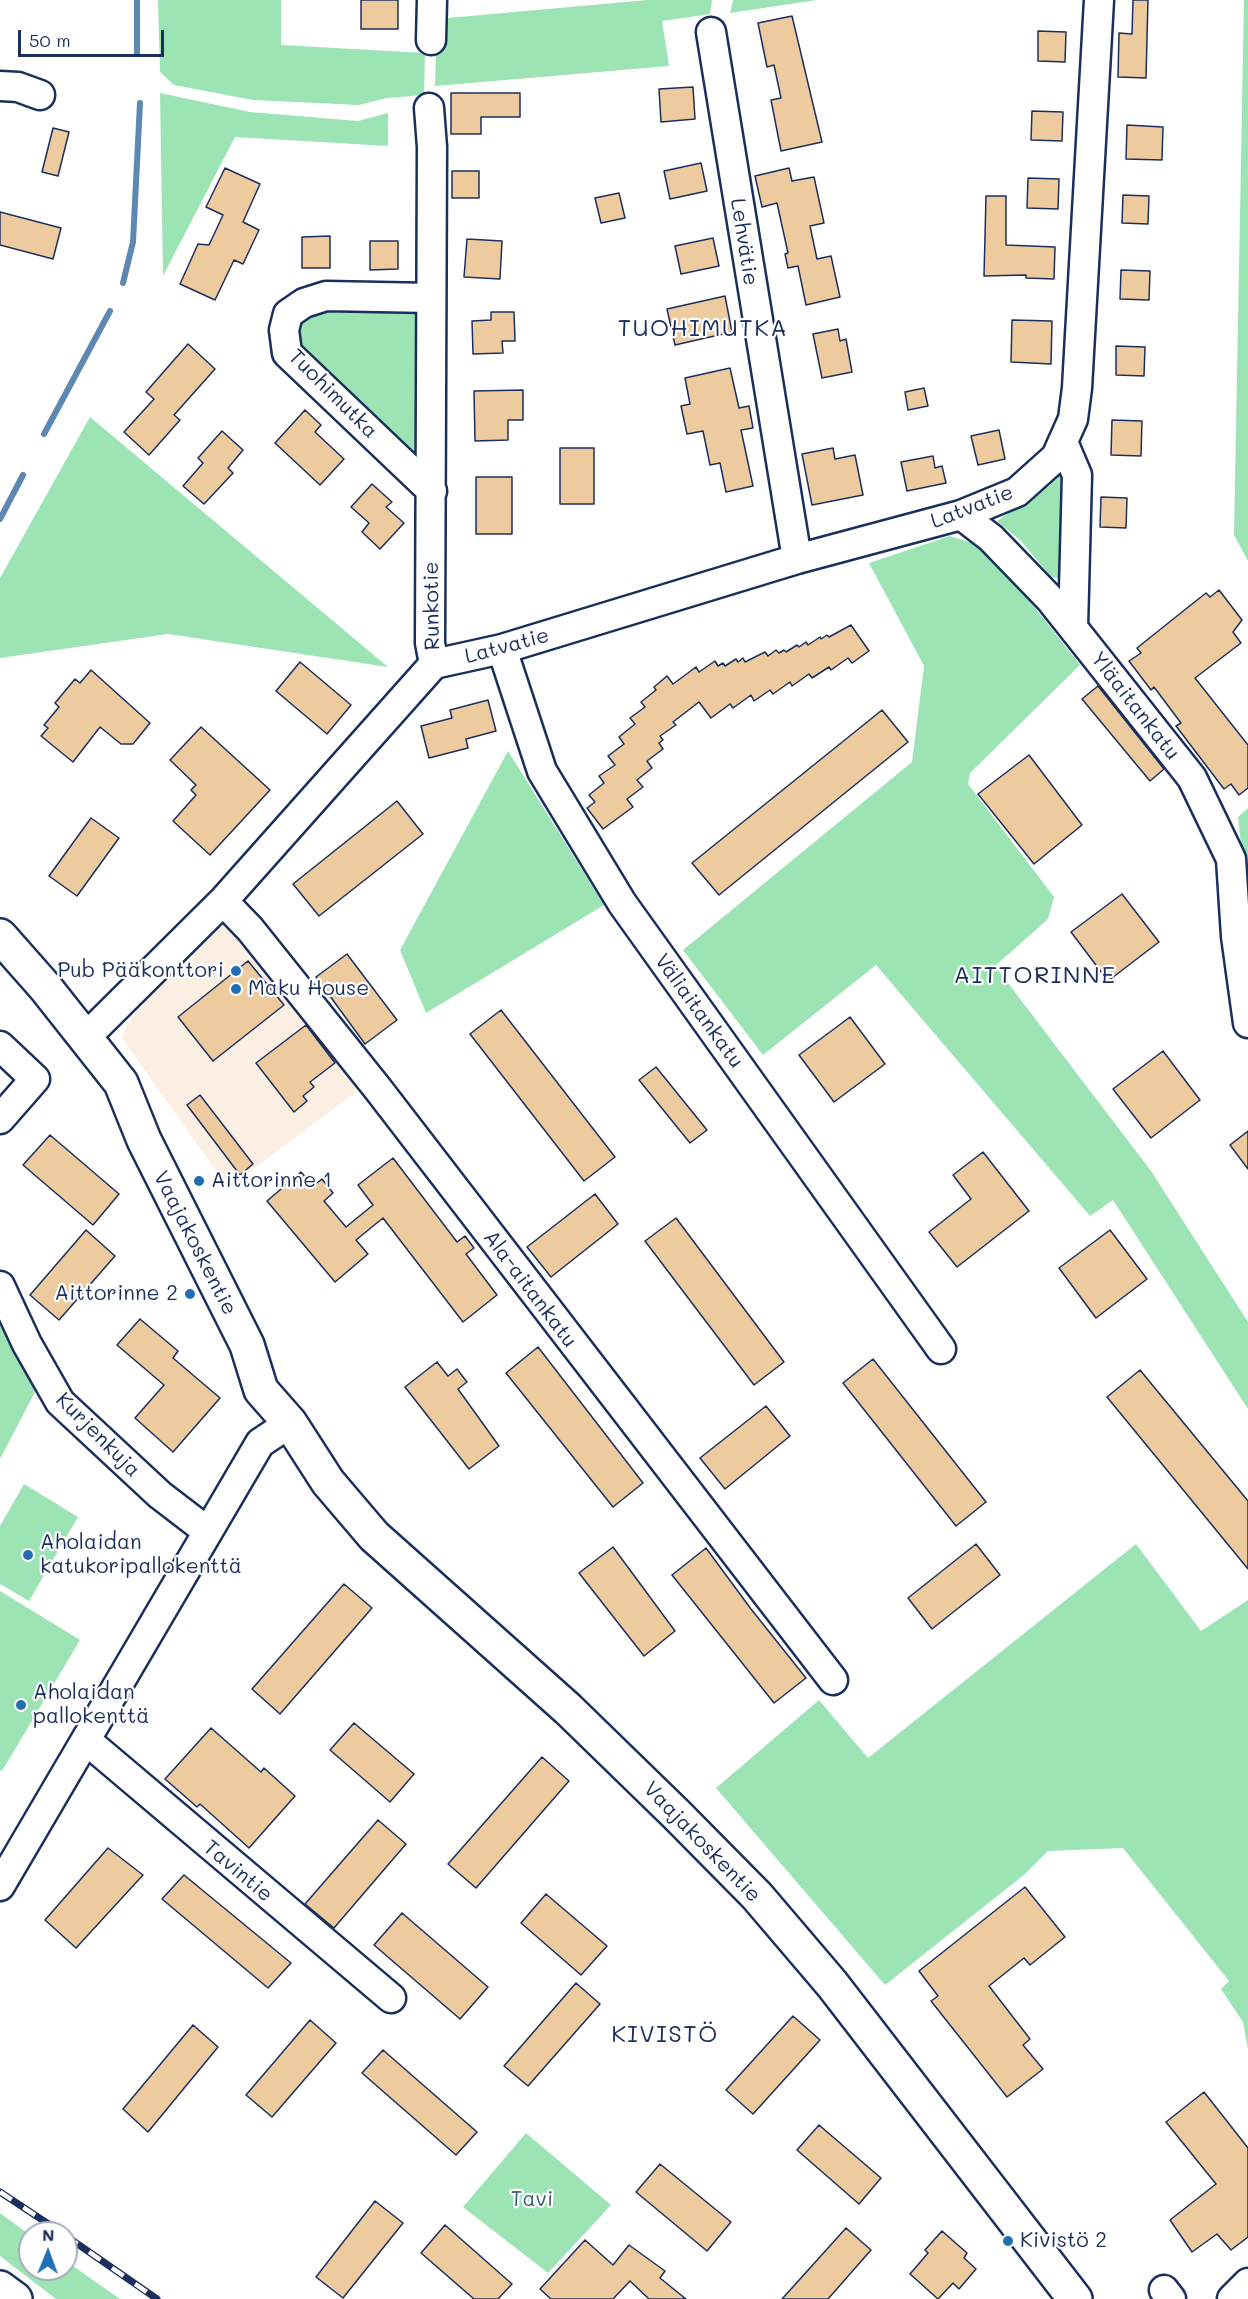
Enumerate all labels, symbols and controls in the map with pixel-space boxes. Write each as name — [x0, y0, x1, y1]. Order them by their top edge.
scale bar — [21, 18, 166, 56]
text: 50 m — [29, 28, 71, 52]
street label: Lehvätie — [725, 197, 763, 287]
district label: TUOHIMUTKA — [618, 315, 788, 343]
street label: Tuohimutka — [283, 344, 383, 444]
street label: Latvatie — [927, 480, 1017, 534]
street label: Runkotie — [419, 561, 445, 651]
street label: Latvatie — [462, 623, 552, 669]
street label: Yläaitankatu — [1085, 647, 1185, 765]
street label: Väliaitankatu — [649, 949, 749, 1073]
place label: Pub Pääkonttori — [57, 958, 224, 984]
district label: AITTORINNE — [954, 962, 1116, 990]
marker: Pub Pääkonttori — [229, 964, 243, 978]
place label: Maku House — [248, 976, 369, 1002]
marker: Maku House — [229, 982, 243, 996]
street label: Vaajakoskentie — [148, 1167, 242, 1319]
place label: Aittorinne 1 — [211, 1168, 332, 1194]
marker: Aittorinne 1 — [192, 1174, 206, 1188]
street label: Ala-aitankatu — [478, 1225, 582, 1353]
place label: Aittorinne 2 — [54, 1281, 178, 1307]
marker: Aittorinne 2 — [183, 1287, 197, 1301]
street label: Kurjenkuja — [50, 1387, 146, 1483]
place label: Aholaidan katukoripallokenttä — [40, 1530, 242, 1580]
marker: Aholaidan katukoripallokenttä — [21, 1548, 35, 1562]
place label: Aholaidan pallokenttä — [33, 1680, 149, 1730]
marker: Aholaidan pallokenttä — [14, 1698, 28, 1712]
street label: Vaajakoskentie — [638, 1776, 766, 1908]
street label: Tavintie — [198, 1835, 278, 1907]
district label: KIVISTÖ — [611, 2021, 719, 2049]
park label: Tavi — [511, 2187, 553, 2213]
north arrow — [18, 2221, 78, 2281]
text: N — [42, 2224, 55, 2245]
place label: Kivistö 2 — [1020, 2228, 1107, 2254]
marker: Kivistö 2 — [1001, 2234, 1015, 2248]

